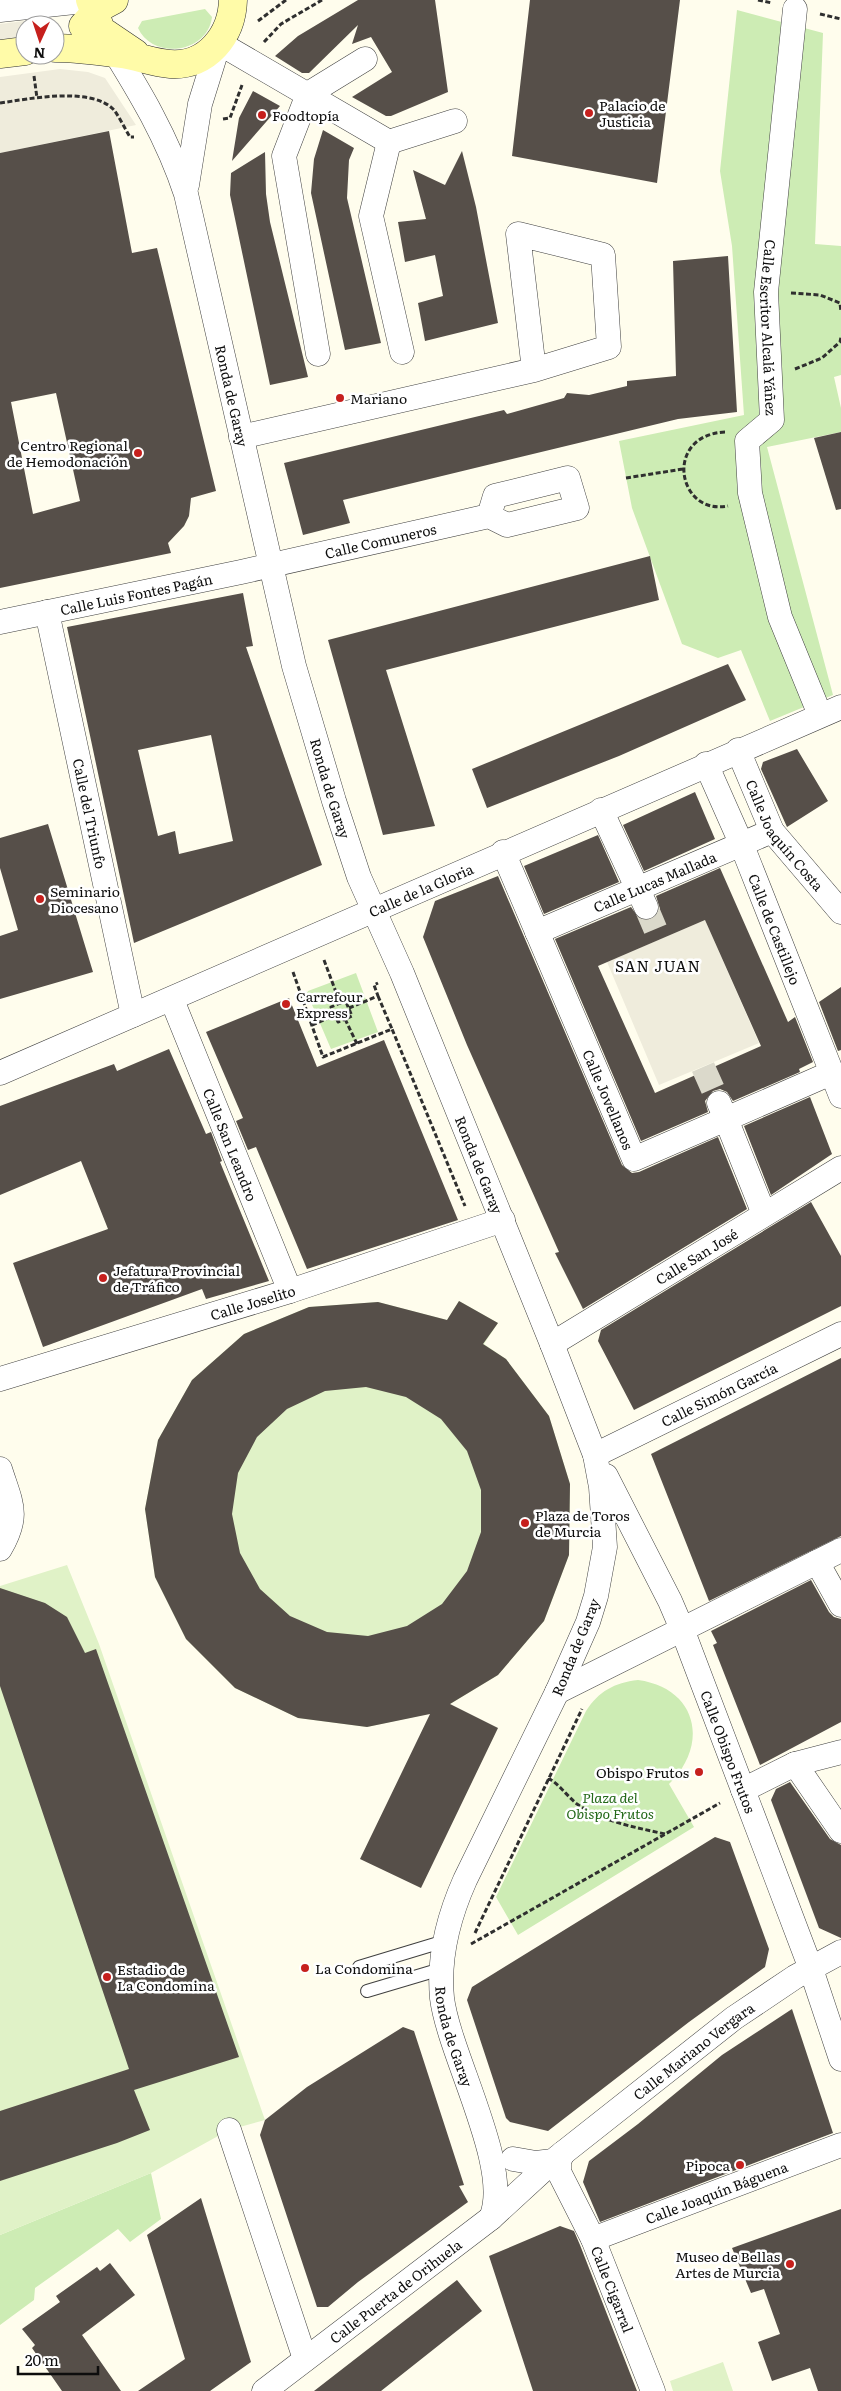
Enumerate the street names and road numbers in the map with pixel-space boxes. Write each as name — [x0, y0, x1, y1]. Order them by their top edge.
street label: Calle Escritor Alcalá Yáñez — [756, 239, 782, 416]
street label: Ronda de Garay — [211, 343, 254, 449]
street label: Calle Comuneros — [323, 518, 438, 563]
street label: Calle Luis Fontes Pagán — [58, 568, 214, 619]
street label: Ronda de Garay — [306, 736, 356, 842]
street label: Calle del Triunfo — [68, 756, 112, 871]
street label: Calle Joaquín Costa — [741, 776, 829, 895]
street label: Calle Lucas Mallada — [590, 846, 720, 917]
street label: Calle de la Gloria — [365, 858, 477, 921]
street label: Calle de Castillejo — [744, 871, 806, 988]
street label: Calle Jovellanos — [578, 1046, 639, 1153]
street label: Calle San Leandro — [199, 1085, 262, 1204]
street label: Ronda de Garay — [451, 1113, 509, 1217]
street label: Calle San José — [651, 1223, 741, 1289]
street label: Calle Joselito — [208, 1280, 298, 1325]
street label: Calle Simón García — [657, 1357, 781, 1431]
street label: Ronda de Garay — [546, 1594, 604, 1699]
street label: Calle Obispo Frutos — [696, 1687, 761, 1816]
street label: Ronda de Garay — [431, 1986, 478, 2090]
street label: Calle Mariano Vergara — [629, 1997, 758, 2104]
street label: Calle Joaquín Báguena — [642, 2156, 791, 2228]
street label: Calle Puerta de Orihuela — [325, 2234, 466, 2348]
street label: Calle Cigarral — [587, 2243, 639, 2336]

